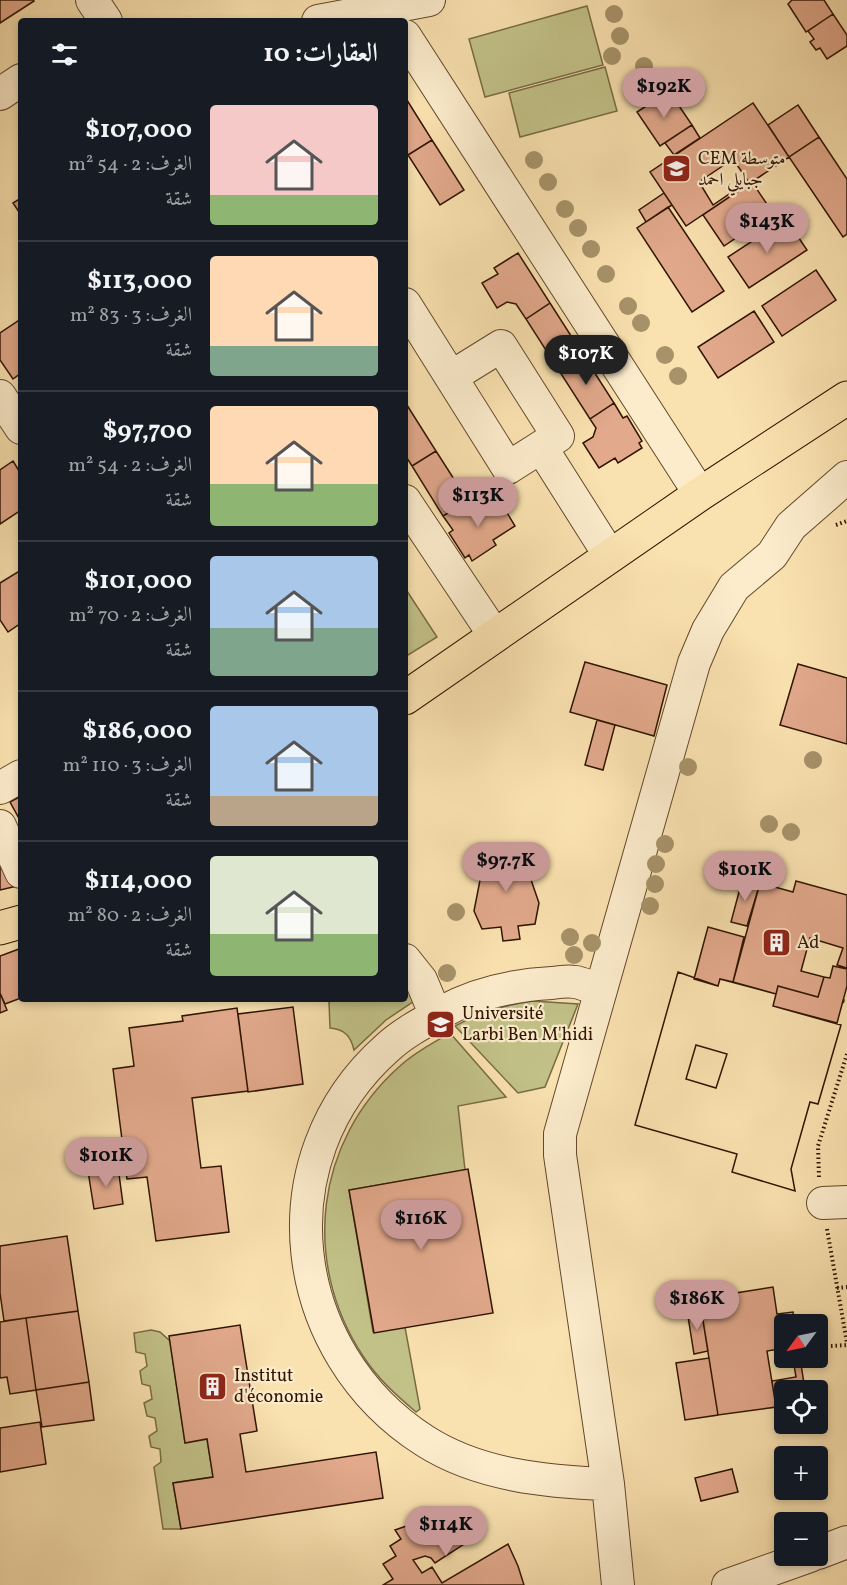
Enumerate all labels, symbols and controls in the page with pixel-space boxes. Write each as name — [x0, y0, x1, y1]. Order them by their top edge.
text: العقارات: 10 — [263, 36, 378, 72]
icon: filters — [48, 38, 81, 71]
pin: $192K — [622, 68, 706, 119]
text: $192K — [636, 73, 692, 101]
text: $107,000 — [85, 112, 192, 148]
icon: home — [258, 129, 330, 201]
place label: CEM متوسطة جبايلي احمد — [698, 147, 786, 196]
text: الغرف: 2 · 54 m² — [68, 151, 192, 179]
school or university icon: CEM متوسطة جبايلي احمد — [661, 153, 693, 185]
text: شقة — [166, 186, 192, 214]
pin: $143K — [725, 203, 809, 254]
text: $143K — [739, 208, 795, 236]
text: $113,000 — [87, 263, 192, 299]
icon: home — [258, 280, 330, 352]
text: الغرف: 3 · 83 m² — [70, 302, 192, 330]
pin: $107K — [544, 335, 628, 386]
text: شقة — [166, 337, 192, 365]
text: $107K — [558, 340, 614, 368]
text: $97,700 — [103, 413, 192, 449]
icon: home — [258, 430, 330, 502]
text: الغرف: 2 · 54 m² — [68, 452, 192, 480]
pin: $113K — [436, 477, 520, 528]
text: $113K — [452, 482, 504, 510]
text: شقة — [166, 487, 192, 515]
text: $101,000 — [85, 563, 192, 599]
icon: home — [258, 580, 330, 652]
text: الغرف: 2 · 70 m² — [69, 602, 192, 630]
text: شقة — [166, 637, 192, 665]
text: $186,000 — [83, 713, 192, 749]
icon: home — [258, 730, 330, 802]
text: الغرف: 3 · 110 m² — [63, 752, 192, 780]
text: شقة — [166, 787, 192, 815]
pin: $97.7K — [457, 842, 555, 893]
text: $97.7K — [477, 847, 535, 875]
pin: $101K — [703, 851, 787, 902]
text: $101K — [718, 856, 772, 884]
text: $114,000 — [85, 863, 192, 899]
icon: home — [258, 880, 330, 952]
text: الغرف: 2 · 80 m² — [68, 902, 192, 930]
building icon: Ad — [760, 927, 792, 959]
place label: Ad — [797, 931, 819, 956]
text: شقة — [166, 937, 192, 965]
place label: Université Larbi Ben M'hidi — [462, 1002, 593, 1048]
school or university icon: Université Larbi Ben M'hidi — [425, 1008, 457, 1040]
pin: $101K — [64, 1137, 148, 1188]
text: $101K — [79, 1142, 133, 1170]
pin: $116K — [379, 1200, 463, 1251]
text: $116K — [395, 1205, 447, 1233]
pin: $186K — [655, 1280, 739, 1331]
text: $186K — [669, 1285, 725, 1313]
north arrow — [774, 1314, 828, 1368]
map controls — [774, 1314, 828, 1566]
place label: Institut d'économie — [234, 1364, 323, 1410]
building icon: Institut d'économie — [197, 1370, 229, 1402]
button: locate — [774, 1380, 828, 1434]
button: + — [774, 1446, 828, 1500]
pin: $114K — [404, 1506, 488, 1557]
text: $114K — [419, 1511, 473, 1539]
button: − — [774, 1512, 828, 1566]

